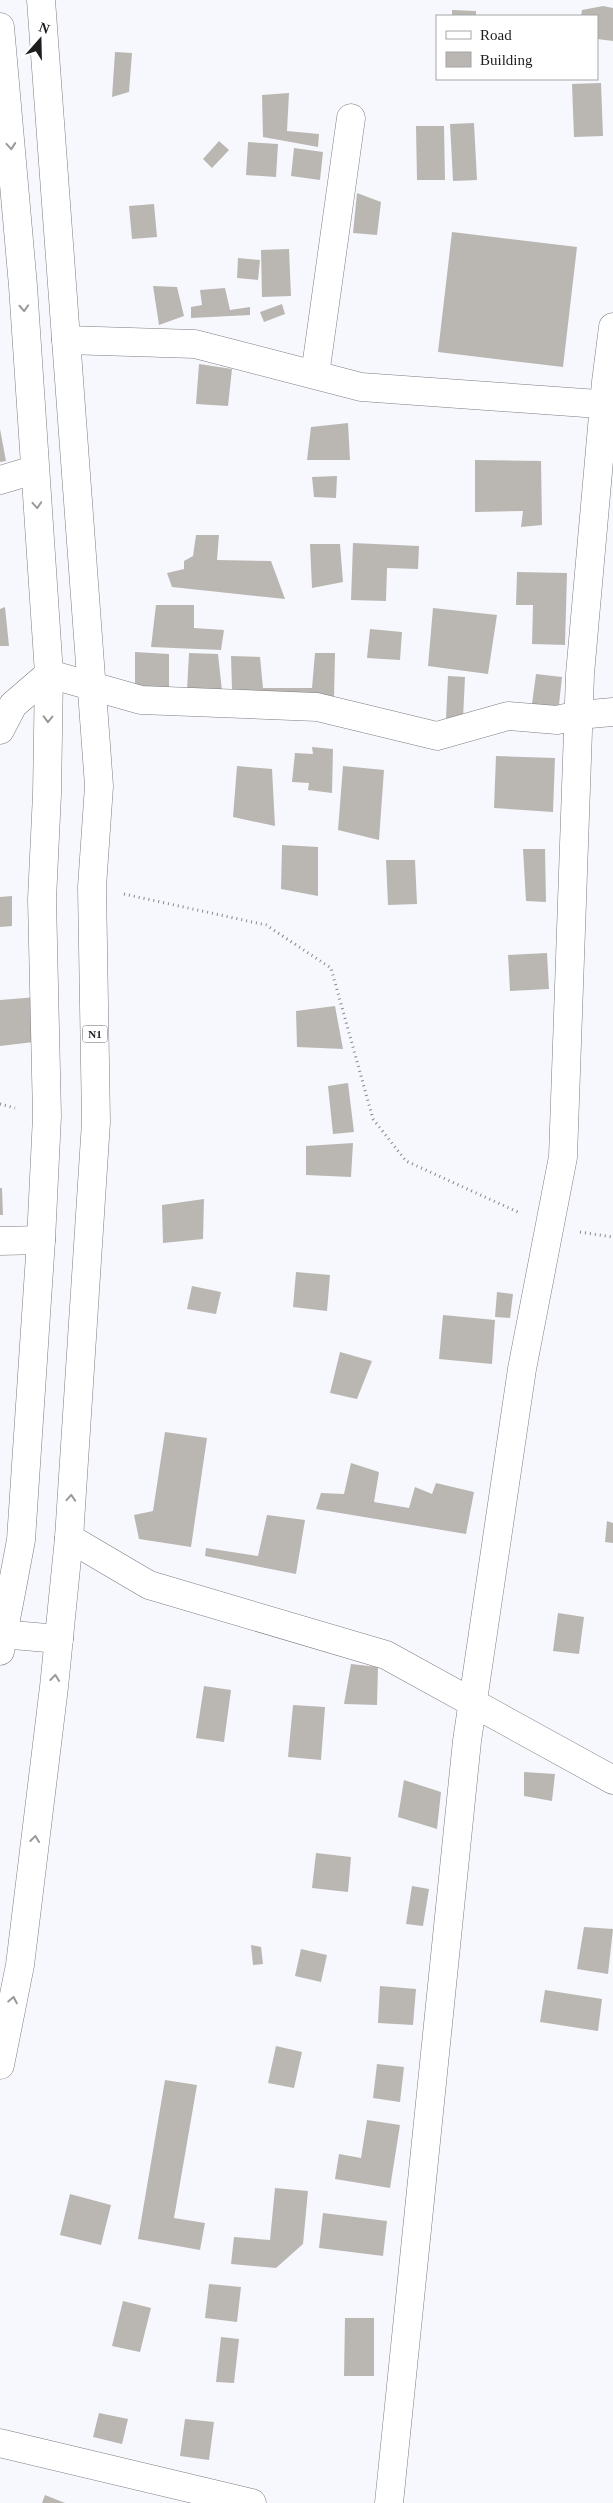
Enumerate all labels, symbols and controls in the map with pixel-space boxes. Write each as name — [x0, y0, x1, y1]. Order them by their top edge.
north arrow — [15, 15, 65, 65]
legend — [436, 15, 598, 80]
text: N — [37, 19, 52, 37]
text: Road — [480, 27, 512, 43]
text: Building — [480, 52, 533, 68]
one-way arrow — [5, 142, 16, 150]
one-way arrow — [19, 304, 30, 312]
one-way arrow — [31, 501, 42, 509]
one-way arrow — [43, 716, 53, 723]
road number: N1 — [82, 1026, 108, 1042]
one-way arrow — [66, 1494, 77, 1502]
one-way arrow — [49, 1673, 60, 1681]
one-way arrow — [29, 1835, 40, 1843]
one-way arrow — [7, 1995, 17, 2004]

